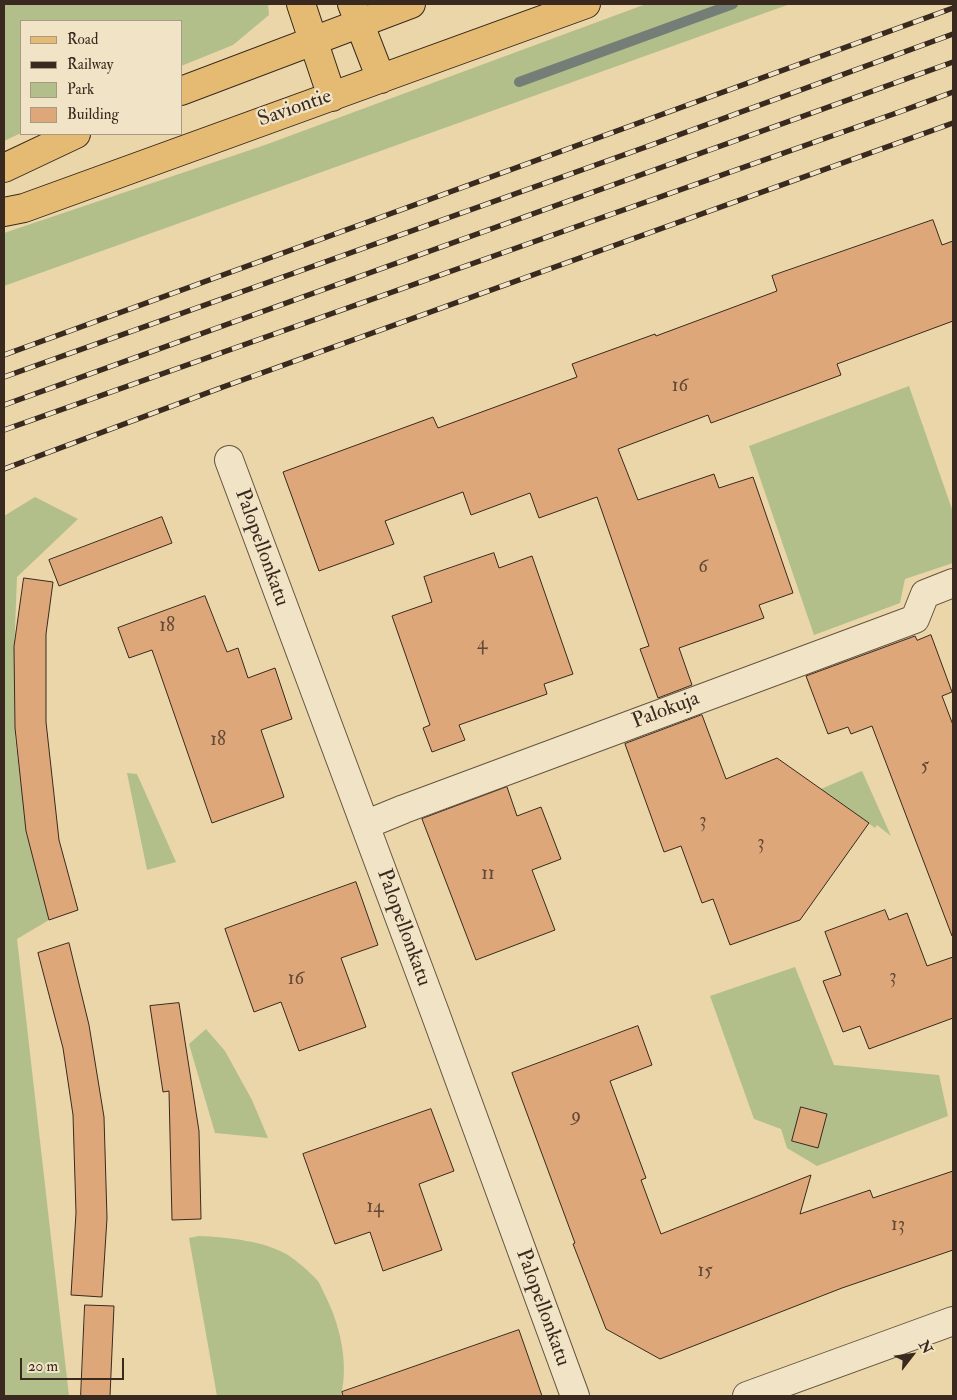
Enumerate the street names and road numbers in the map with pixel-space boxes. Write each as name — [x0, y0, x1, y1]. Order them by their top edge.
street label: Saviontie — [255, 85, 335, 133]
street label: Palopellonkatu — [228, 486, 294, 610]
street label: Palokuja — [629, 687, 703, 735]
street label: Palopellonkatu — [370, 866, 436, 990]
street label: Palopellonkatu — [509, 1246, 575, 1370]

